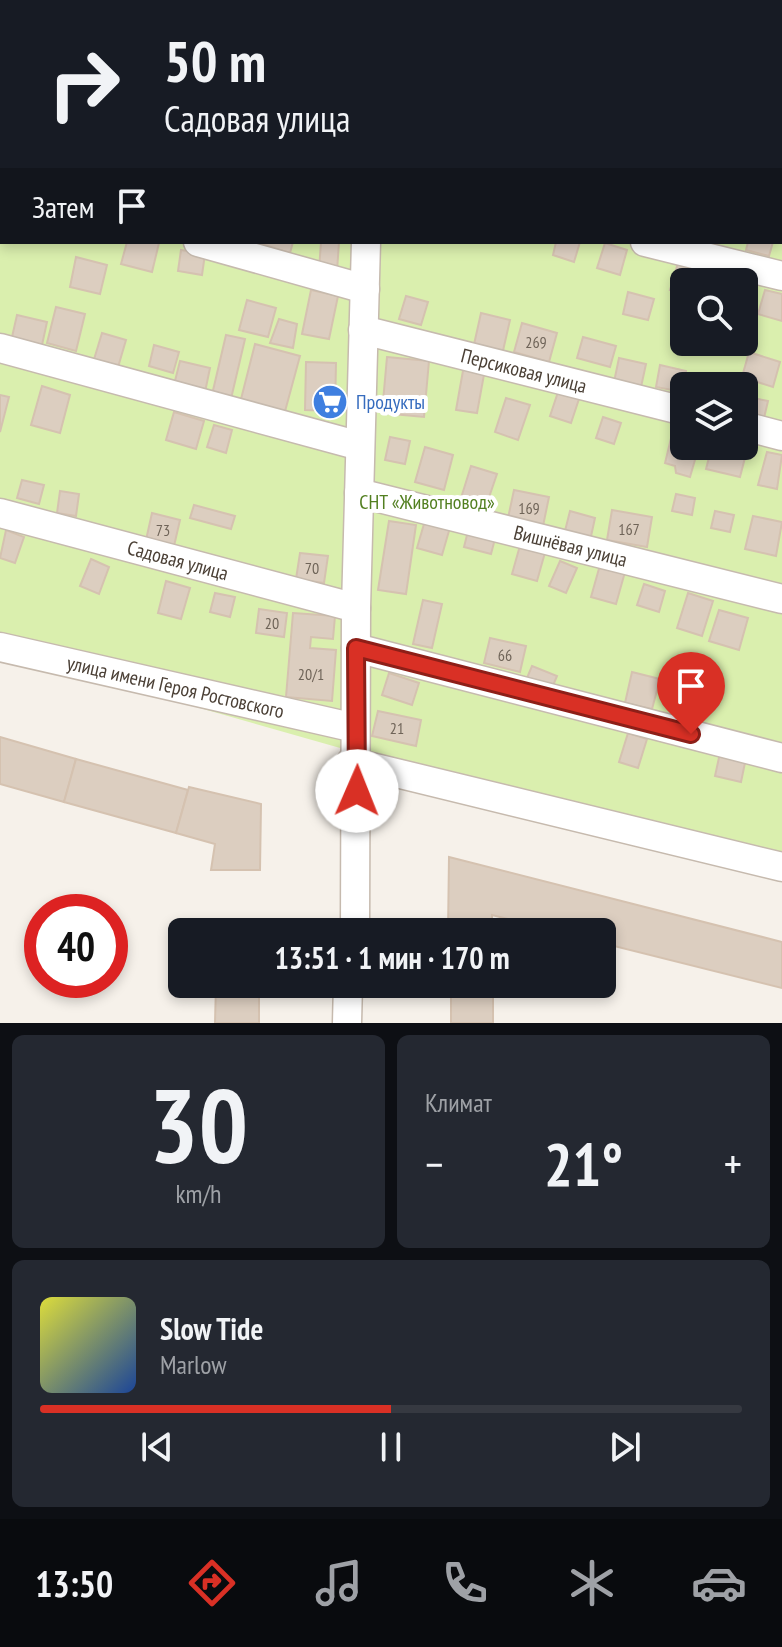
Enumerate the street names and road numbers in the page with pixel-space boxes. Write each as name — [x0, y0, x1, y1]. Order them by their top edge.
street label: Персиковая улица — [458, 342, 589, 399]
street label: Вишнёвая улица — [511, 519, 630, 573]
street label: Садовая улица — [124, 535, 231, 586]
street label: улица имени Героя Ростовского — [64, 650, 287, 724]

